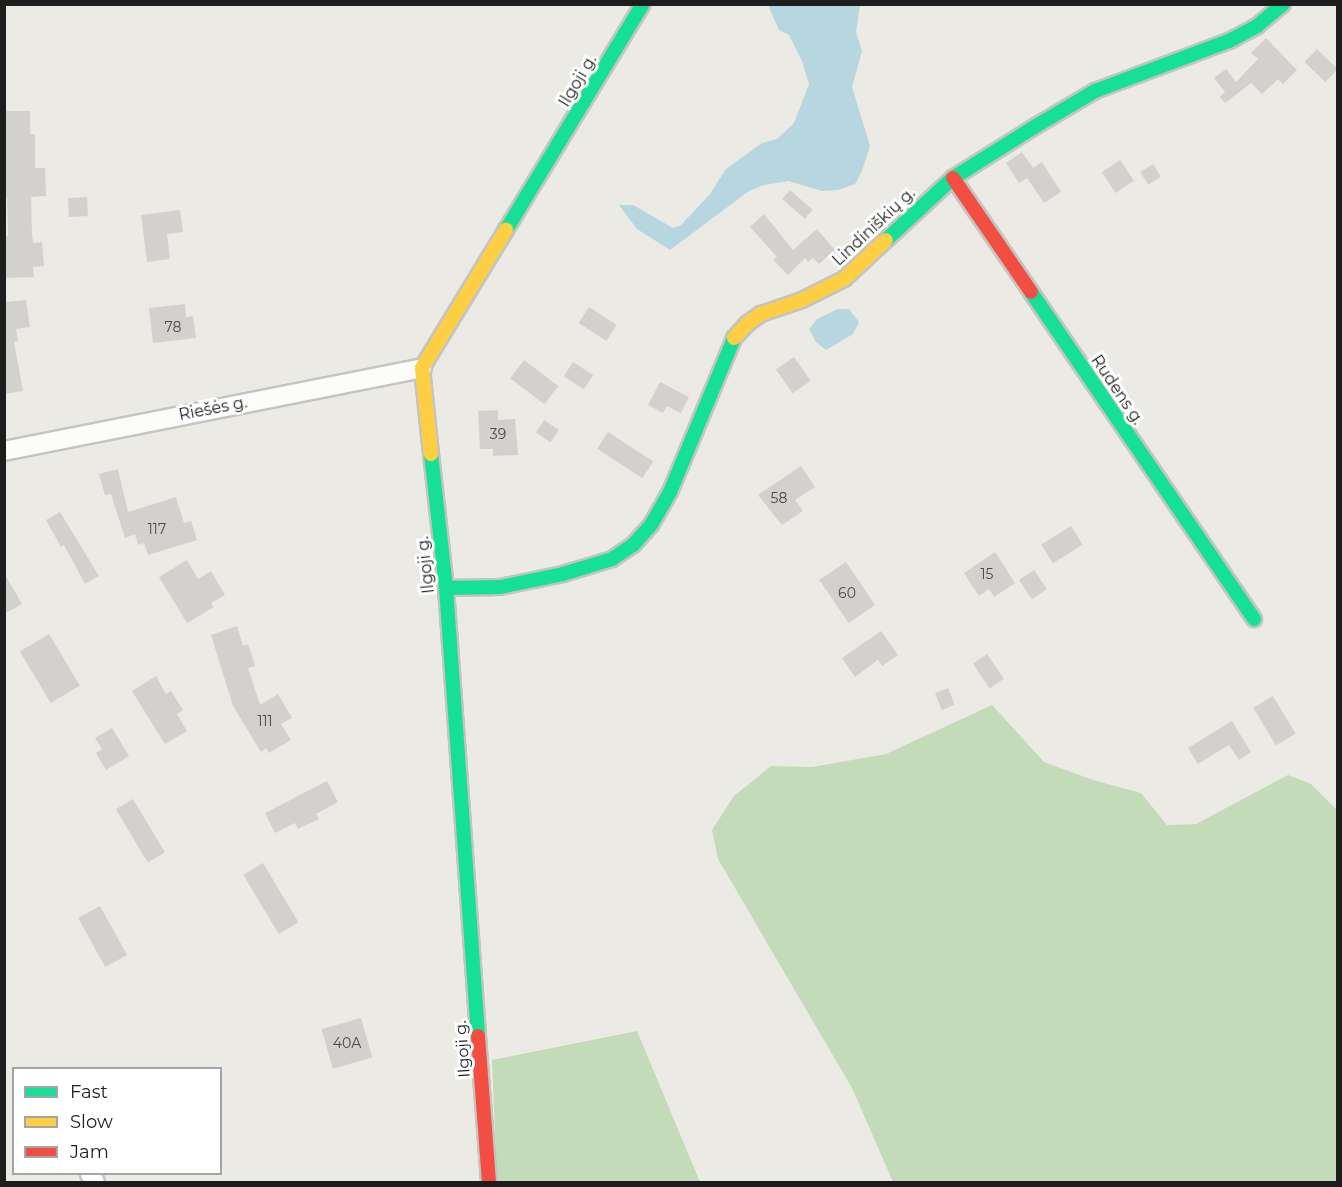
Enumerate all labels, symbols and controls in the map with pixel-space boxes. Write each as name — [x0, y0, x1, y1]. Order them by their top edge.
street label: Ilgoji g. — [555, 51, 601, 111]
street label: Lindiniškių g. — [829, 184, 919, 270]
house number: 78 — [165, 319, 181, 335]
street label: Rudens g. — [1087, 351, 1147, 429]
street label: Riešės g. — [177, 393, 249, 425]
house number: 39 — [490, 426, 506, 442]
house number: 58 — [771, 490, 787, 506]
house number: 117 — [148, 521, 166, 537]
street label: Ilgoji g. — [413, 535, 439, 595]
house number: 15 — [981, 566, 993, 582]
house number: 60 — [838, 585, 856, 601]
house number: 111 — [257, 713, 273, 729]
street label: Ilgoji g. — [451, 1020, 475, 1078]
house number: 40A — [333, 1035, 361, 1051]
legend — [12, 1067, 222, 1175]
text: Fast — [70, 1081, 108, 1103]
text: Slow — [70, 1111, 113, 1133]
text: Jam — [70, 1141, 109, 1163]

